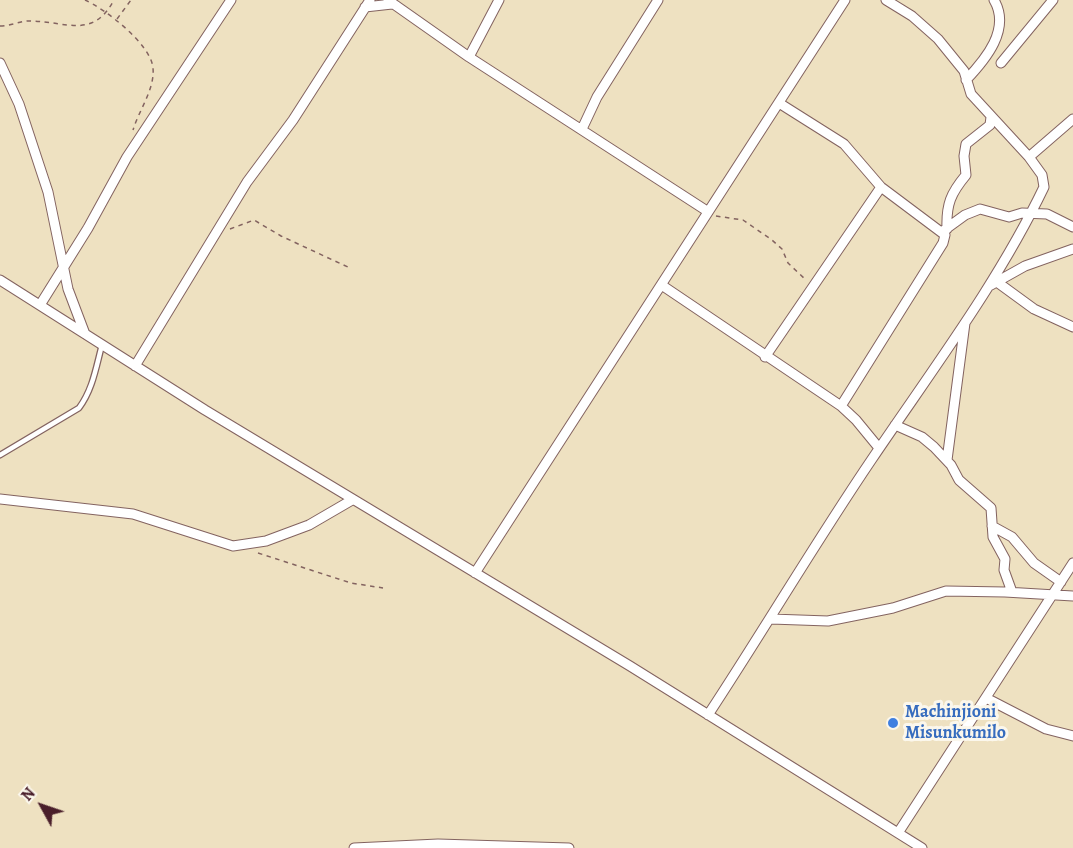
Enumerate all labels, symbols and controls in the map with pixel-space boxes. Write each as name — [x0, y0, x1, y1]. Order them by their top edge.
place label: Machinjioni Misunkumilo — [905, 702, 1006, 744]
marker: Machinjioni Misunkumilo — [886, 716, 900, 730]
north arrow — [12, 776, 72, 836]
text: N — [16, 783, 40, 806]

